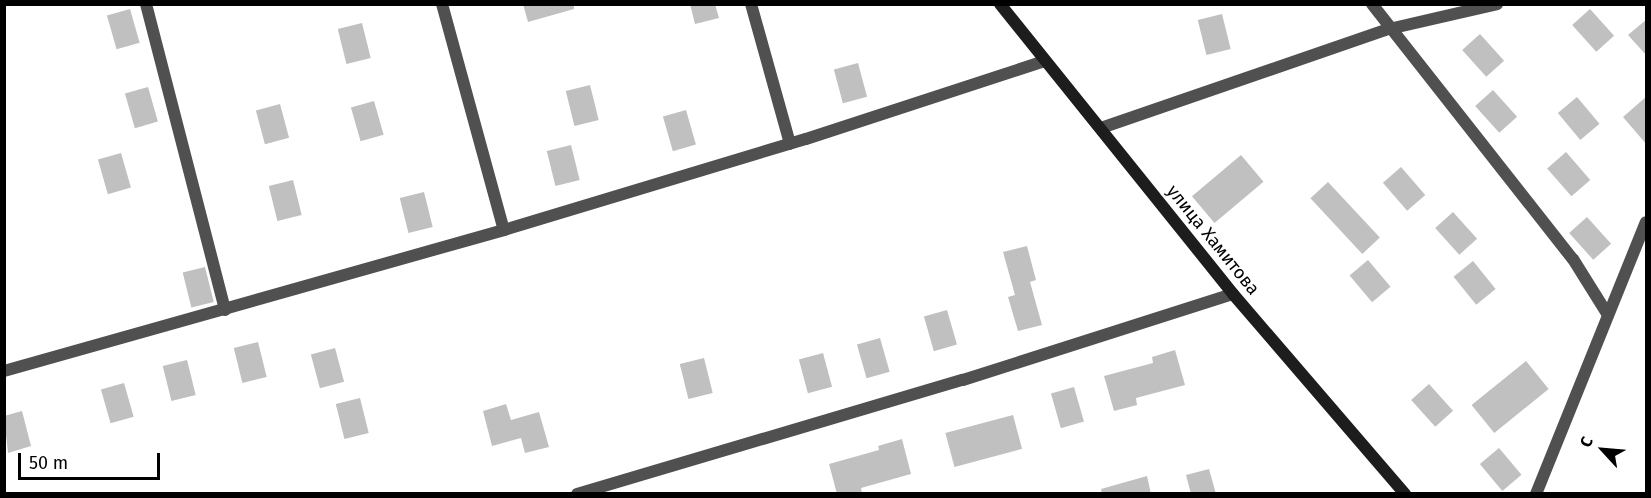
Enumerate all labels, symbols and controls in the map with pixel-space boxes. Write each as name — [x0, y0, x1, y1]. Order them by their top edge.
street label: улица Хамитова — [1162, 181, 1264, 299]
north arrow — [1573, 420, 1633, 480]
text: С — [1576, 434, 1597, 450]
scale bar — [21, 441, 164, 479]
text: 50 m — [29, 452, 68, 474]

